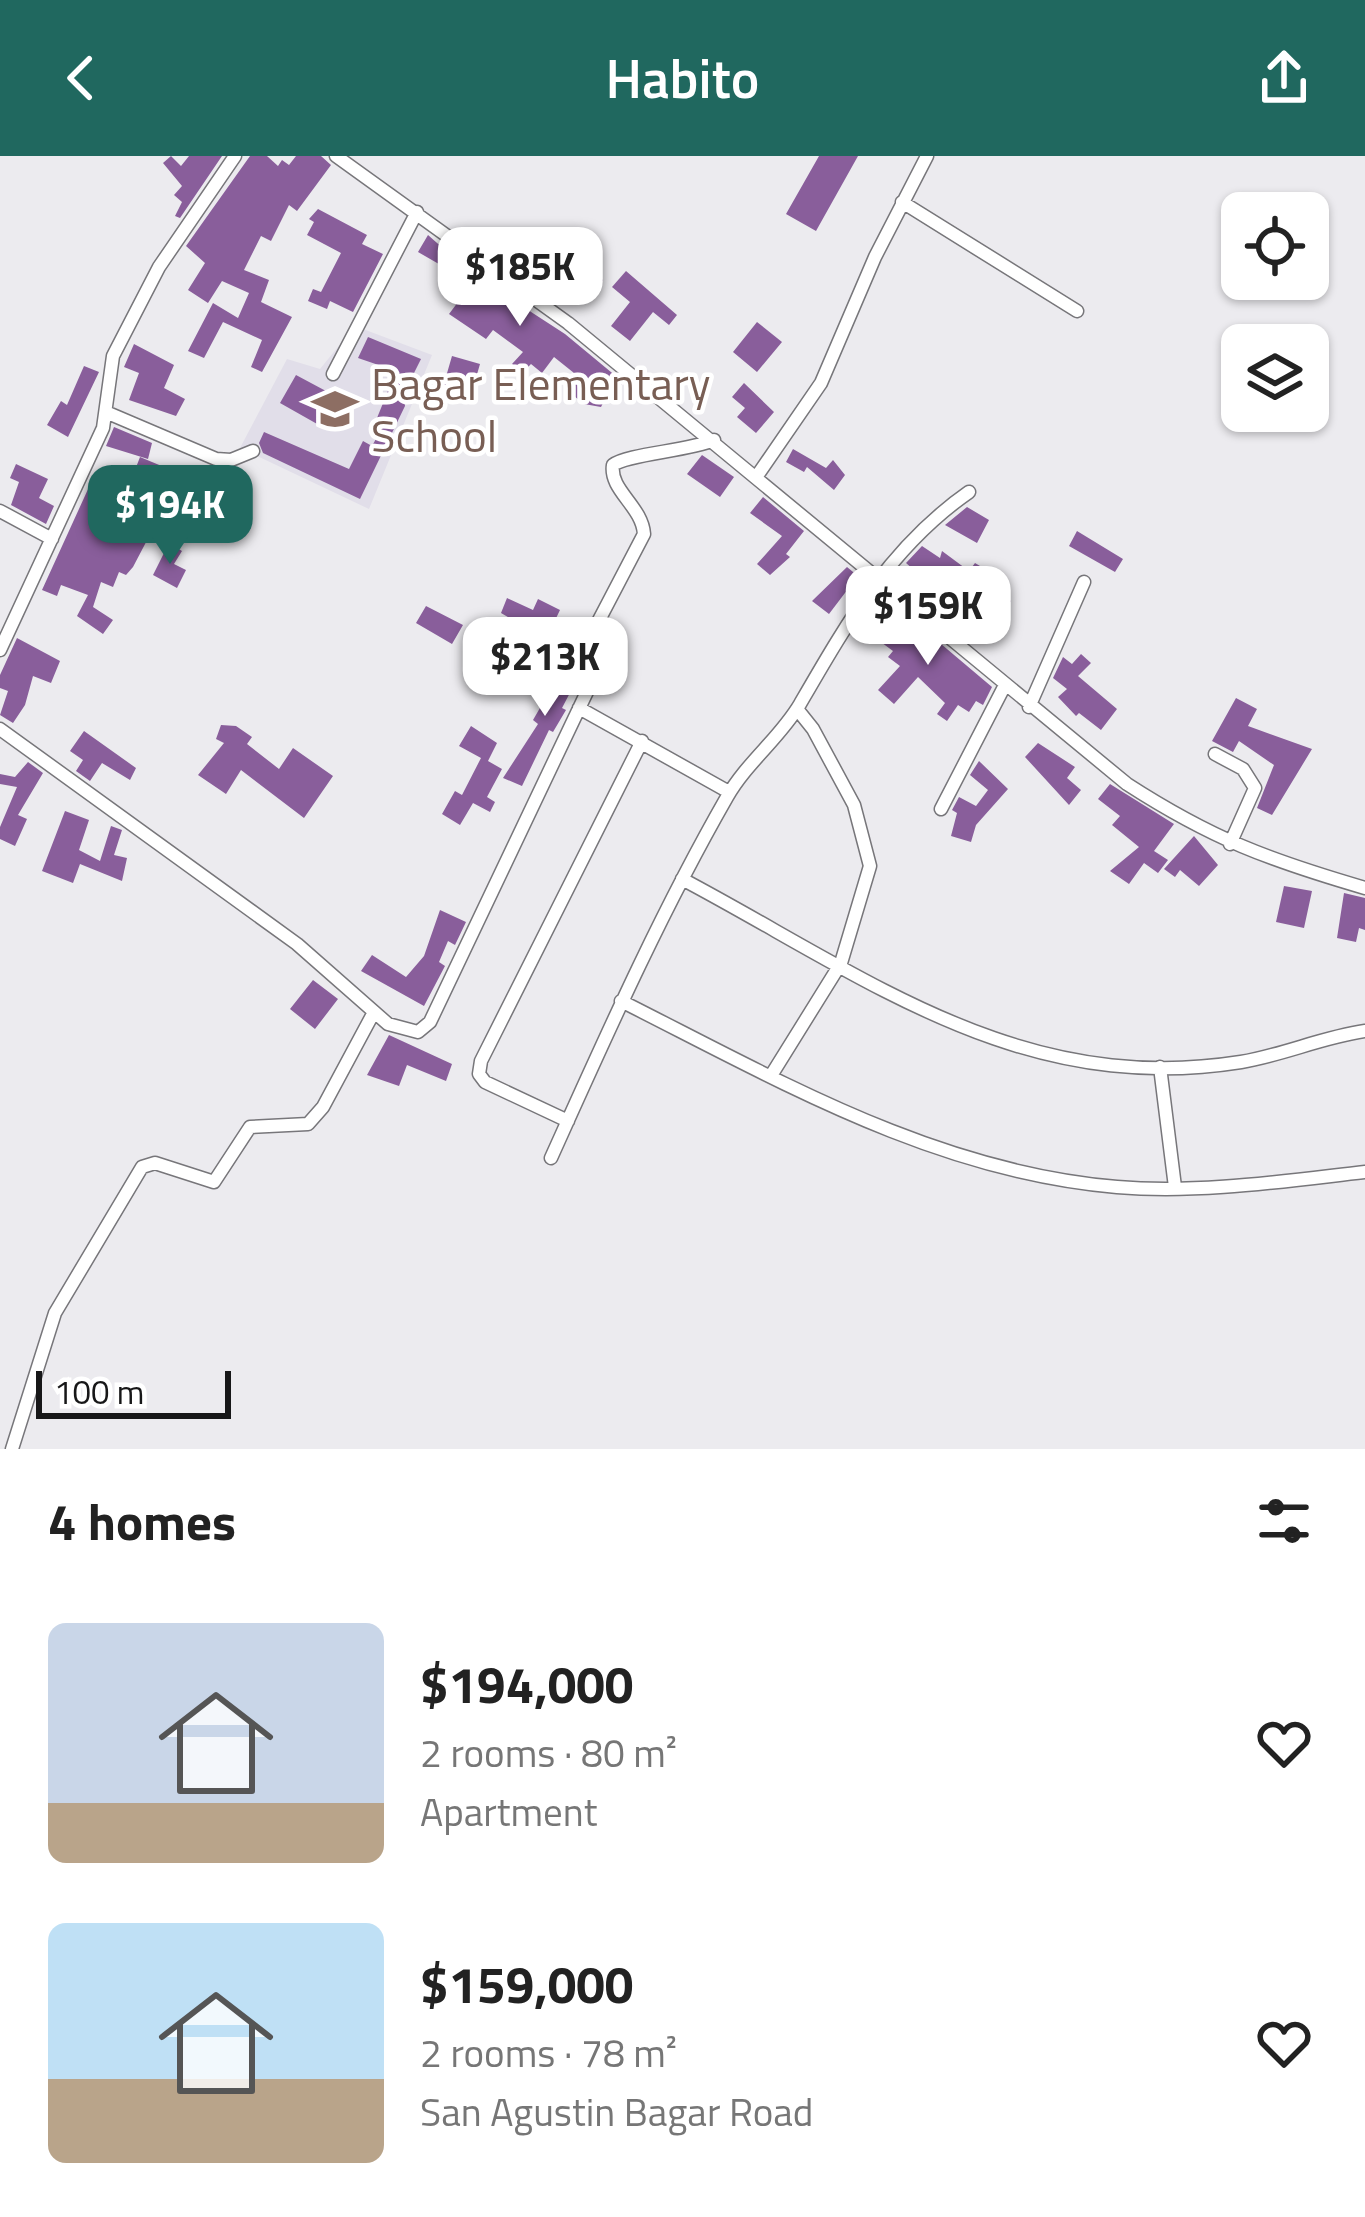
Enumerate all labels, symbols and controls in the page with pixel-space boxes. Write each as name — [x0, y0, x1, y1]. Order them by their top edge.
text: Habito — [606, 37, 759, 119]
icon: back — [48, 45, 114, 111]
icon: share — [1251, 45, 1317, 111]
map controls — [1221, 192, 1329, 432]
button: locate — [1221, 192, 1329, 300]
pin: $185K — [436, 227, 604, 329]
text: $185K — [465, 236, 575, 295]
button: layers — [1221, 324, 1329, 432]
place label: Bagar Elementary School — [371, 349, 710, 469]
school or university icon: Bagar Elementary School — [310, 384, 360, 434]
pin: $194K — [86, 465, 254, 567]
text: $194K — [115, 474, 225, 533]
pin: $159K — [844, 566, 1012, 668]
text: $159K — [873, 575, 983, 634]
pin: $213K — [461, 617, 629, 719]
text: $213K — [490, 626, 600, 685]
scale bar — [36, 1365, 231, 1418]
text: 100 m — [54, 1367, 144, 1417]
text: 4 homes — [48, 1482, 236, 1560]
icon: filters — [1251, 1488, 1317, 1554]
text: $194,000 — [420, 1645, 633, 1723]
icon: home — [144, 1671, 288, 1815]
icon: heart — [1251, 1710, 1317, 1776]
text: 2 rooms · 80 m² — [420, 1723, 677, 1782]
text: Apartment — [420, 1782, 597, 1841]
text: $159,000 — [420, 1945, 633, 2023]
icon: home — [144, 1971, 288, 2115]
icon: heart — [1251, 2010, 1317, 2076]
text: 2 rooms · 78 m² — [420, 2023, 677, 2082]
text: San Agustin Bagar Road — [420, 2082, 813, 2141]

